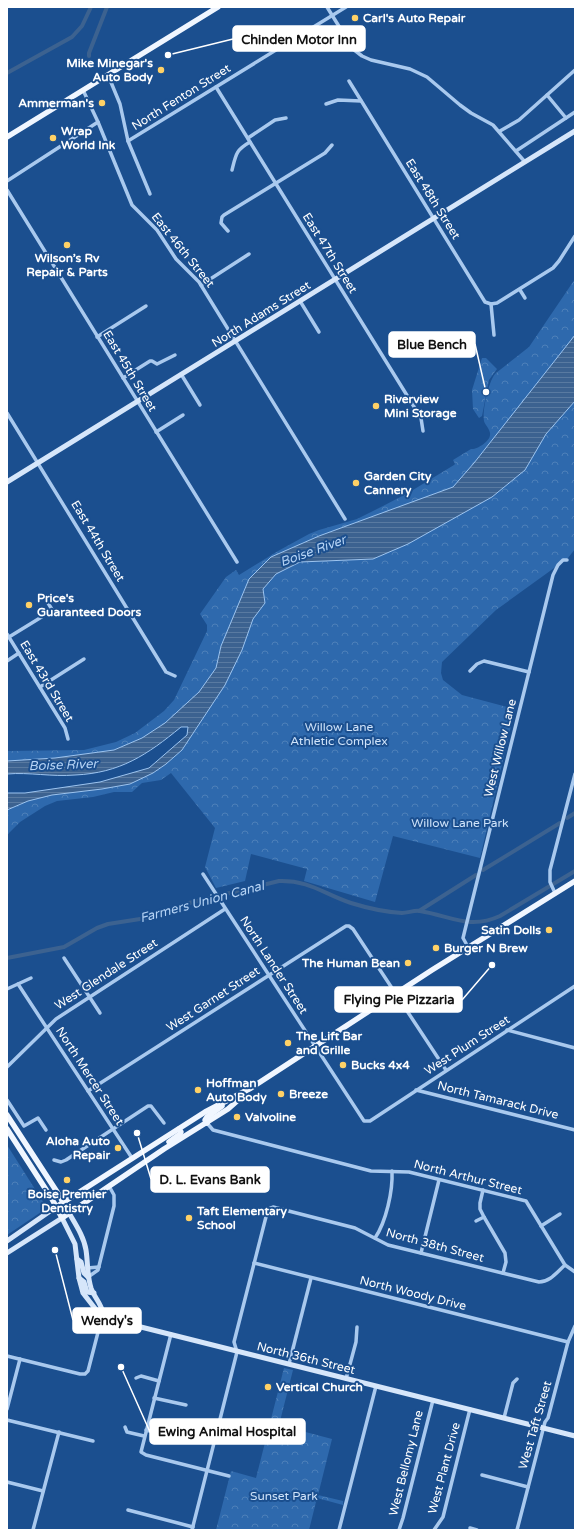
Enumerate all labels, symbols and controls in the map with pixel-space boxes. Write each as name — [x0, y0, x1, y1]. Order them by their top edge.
place label: Carl's Auto Repair — [363, 11, 466, 26]
marker: Carl's Auto Repair — [350, 13, 360, 23]
callout: Chinden Motor Inn — [233, 26, 365, 51]
text: Chinden Motor Inn — [241, 32, 357, 48]
place label: Mike Minegar's Auto Body — [66, 56, 154, 85]
street label: North Fenton Street — [129, 61, 233, 133]
marker: Mike Minegar's Auto Body — [156, 65, 166, 75]
place label: Ammerman's — [18, 96, 94, 110]
marker: Ammerman's — [97, 98, 107, 108]
place label: Wrap World Ink — [61, 124, 116, 152]
marker: Wrap World Ink — [48, 133, 58, 143]
street label: East 48th Street — [403, 156, 464, 242]
street label: East 46th Street — [149, 210, 218, 291]
street label: East 47th Street — [300, 210, 361, 296]
marker: Wilson’s Rv Repair & Parts — [62, 240, 72, 250]
place label: Wilson’s Rv Repair & Parts — [26, 251, 108, 280]
street label: North Adams Street — [209, 278, 313, 350]
street label: East 45th Street — [100, 328, 160, 414]
callout: Blue Bench — [389, 332, 475, 357]
text: Blue Bench — [397, 337, 467, 353]
place label: Riverview Mini Storage — [384, 392, 457, 421]
marker: Riverview Mini Storage — [371, 401, 381, 411]
place label: Garden City Cannery — [364, 469, 432, 498]
marker: Garden City Cannery — [351, 478, 361, 488]
street label: East 44th Street — [68, 498, 128, 584]
water label: Boise River — [278, 531, 350, 570]
place label: Price's Guaranteed Doors — [37, 591, 141, 619]
marker: Price's Guaranteed Doors — [24, 600, 34, 610]
street label: East 43rd Street — [17, 638, 77, 724]
street label: West Willow Lane — [481, 697, 519, 798]
park label: Willow Lane Athletic Complex — [290, 720, 388, 748]
water label: Boise River — [28, 756, 100, 774]
park label: Willow Lane Park — [411, 816, 509, 830]
water label: Farmers Union Canal — [138, 877, 268, 926]
street label: North Lander Street — [237, 914, 311, 1017]
place label: Satin Dolls — [481, 923, 541, 937]
marker: Satin Dolls — [544, 925, 554, 935]
street label: West Glendale Street — [52, 935, 160, 1012]
place label: Burger N Brew — [444, 941, 528, 956]
marker: Burger N Brew — [431, 943, 441, 953]
place label: The Human Bean — [301, 956, 400, 970]
marker: The Human Bean — [403, 958, 413, 968]
street label: West Garnet Street — [164, 963, 263, 1034]
callout: Flying Pie Pizzaria — [335, 987, 462, 1012]
text: Flying Pie Pizzaria — [343, 992, 455, 1008]
street label: West Plum Street — [422, 1012, 512, 1078]
street label: North Mercer Street — [53, 1024, 127, 1128]
place label: The Lift Bar and Grille — [295, 1029, 363, 1057]
marker: The Lift Bar and Grille — [283, 1038, 293, 1048]
place label: Bucks 4x4 — [351, 1058, 410, 1072]
marker: Bucks 4x4 — [338, 1060, 348, 1070]
place label: Hoffman Auto Body — [206, 1076, 267, 1105]
street label: North Tamarack Drive — [436, 1078, 560, 1122]
marker: Hoffman Auto Body — [193, 1085, 203, 1095]
place label: Breeze — [289, 1087, 328, 1101]
marker: Breeze — [276, 1089, 286, 1099]
place label: Valvoline — [245, 1110, 296, 1124]
marker: Valvoline — [232, 1112, 242, 1122]
place label: Aloha Auto Repair — [46, 1134, 110, 1163]
marker: Aloha Auto Repair — [113, 1143, 123, 1153]
street label: North Arthur Street — [412, 1157, 524, 1197]
callout: D. L. Evans Bank — [151, 1167, 269, 1192]
text: D. L. Evans Bank — [159, 1172, 261, 1188]
marker: Boise Premier Dentistry — [62, 1175, 72, 1185]
place label: Boise Premier Dentistry — [28, 1187, 107, 1216]
place label: Taft Elementary School — [196, 1204, 287, 1232]
marker: Taft Elementary School — [184, 1213, 194, 1223]
street label: North 38th Street — [385, 1225, 486, 1265]
street label: North Woody Drive — [358, 1273, 468, 1313]
callout: Wendy's — [73, 1308, 141, 1333]
text: Wendy's — [81, 1313, 133, 1329]
street label: North 36th Street — [255, 1339, 357, 1377]
street label: West Taft Street — [516, 1379, 554, 1471]
place label: Vertical Church — [276, 1380, 363, 1394]
marker: Vertical Church — [263, 1382, 273, 1392]
street label: West Bellomy Lane — [386, 1409, 426, 1517]
callout: Ewing Animal Hospital — [150, 1419, 305, 1444]
street label: West Plant Drive — [425, 1421, 463, 1515]
text: Ewing Animal Hospital — [158, 1424, 296, 1440]
park label: Sunset Park — [250, 1489, 318, 1503]

